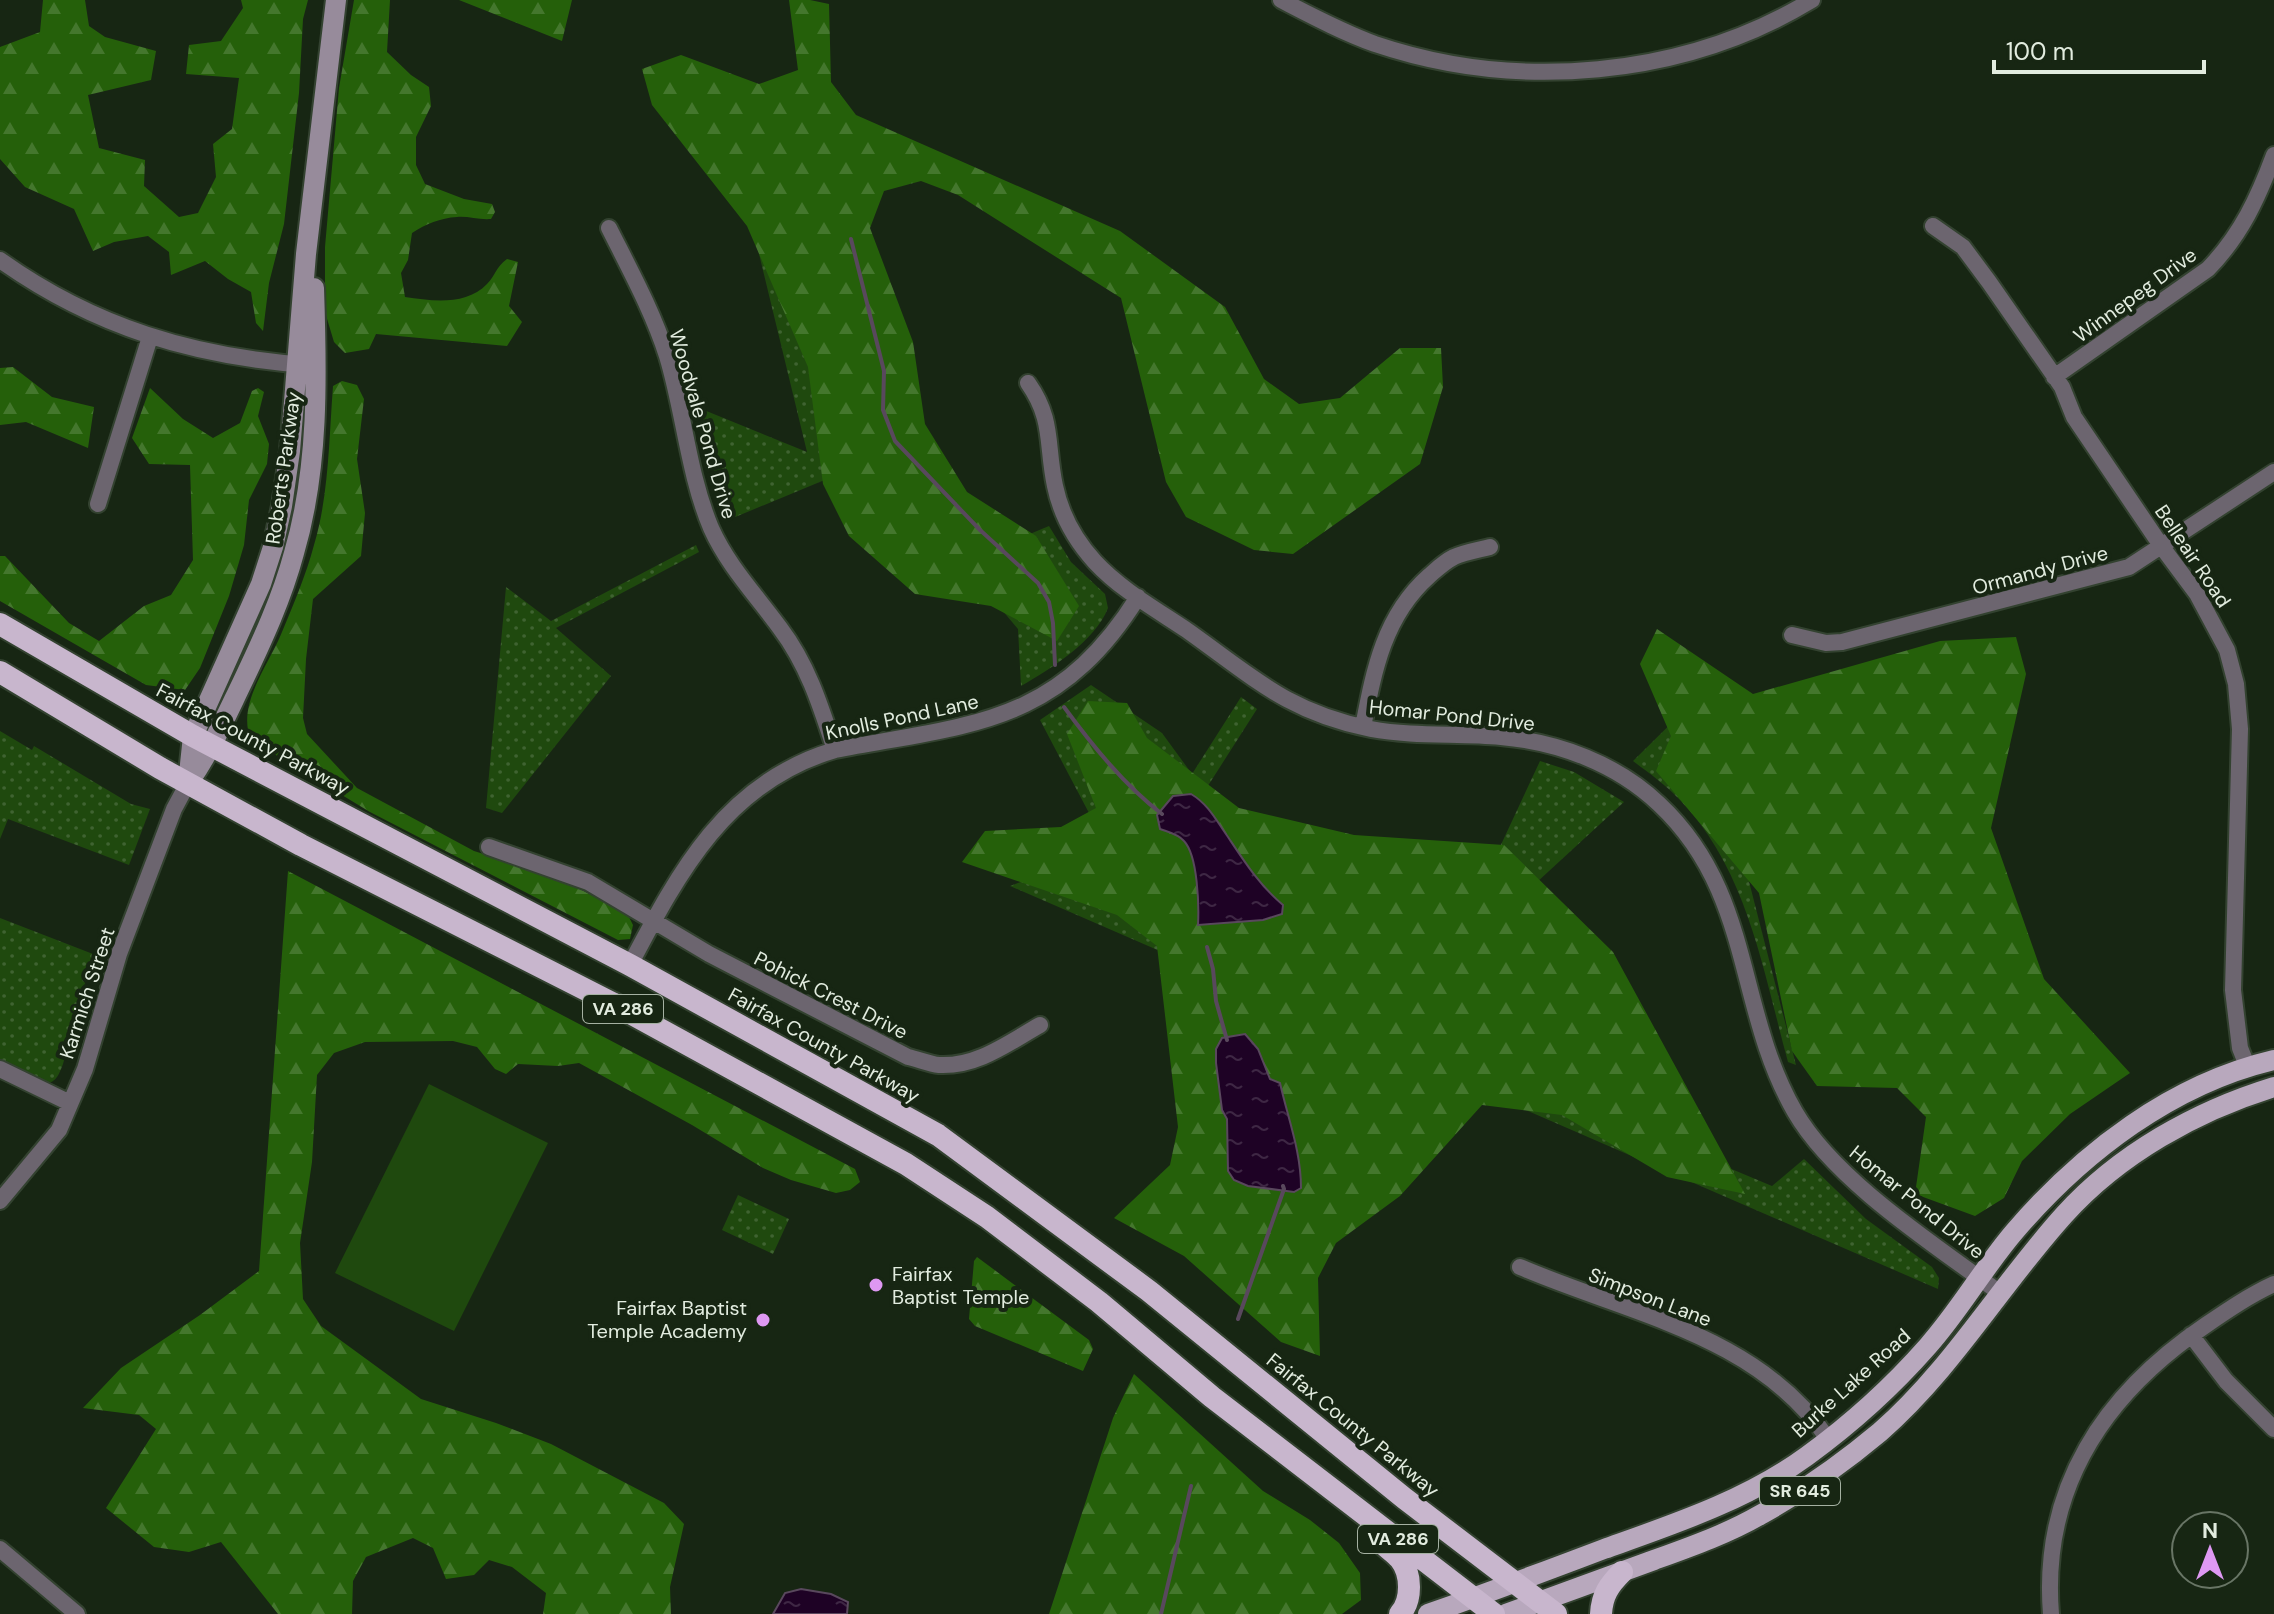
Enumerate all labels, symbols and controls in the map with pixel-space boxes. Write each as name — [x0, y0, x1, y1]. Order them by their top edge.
scale bar — [1994, 24, 2204, 74]
text: 100 m — [2006, 36, 2074, 67]
street label: Winnepeg Drive — [2068, 242, 2202, 348]
street label: Woodvale Pond Drive — [663, 326, 743, 522]
street label: Roberts Parkway — [259, 390, 307, 546]
street label: Belleair Road — [2149, 500, 2237, 612]
street label: Ormandy Drive — [1969, 539, 2111, 601]
street label: Fairfax County Parkway — [152, 677, 354, 801]
street label: Knolls Pond Lane — [823, 688, 981, 746]
street label: Homar Pond Drive — [1368, 693, 1536, 737]
street label: Karmich Street — [53, 924, 121, 1062]
street label: Pohick Crest Drive — [750, 945, 912, 1045]
street label: Fairfax County Parkway — [724, 981, 924, 1109]
road number: VA 286 — [583, 995, 663, 1023]
street label: Homar Pond Drive — [1844, 1140, 1990, 1264]
place label: Fairfax Baptist Temple — [892, 1261, 1029, 1310]
street label: Simpson Lane — [1585, 1262, 1715, 1332]
marker: Fairfax Baptist Temple — [867, 1276, 885, 1294]
place label: Fairfax Baptist Temple Academy — [587, 1295, 747, 1344]
marker: Fairfax Baptist Temple Academy — [754, 1311, 772, 1329]
street label: Burke Lake Road — [1786, 1323, 1916, 1443]
street label: Fairfax County Parkway — [1261, 1347, 1445, 1503]
road number: SR 645 — [1760, 1477, 1840, 1505]
north arrow — [2170, 1510, 2250, 1590]
text: N — [2202, 1516, 2218, 1545]
road number: VA 286 — [1358, 1525, 1438, 1553]

